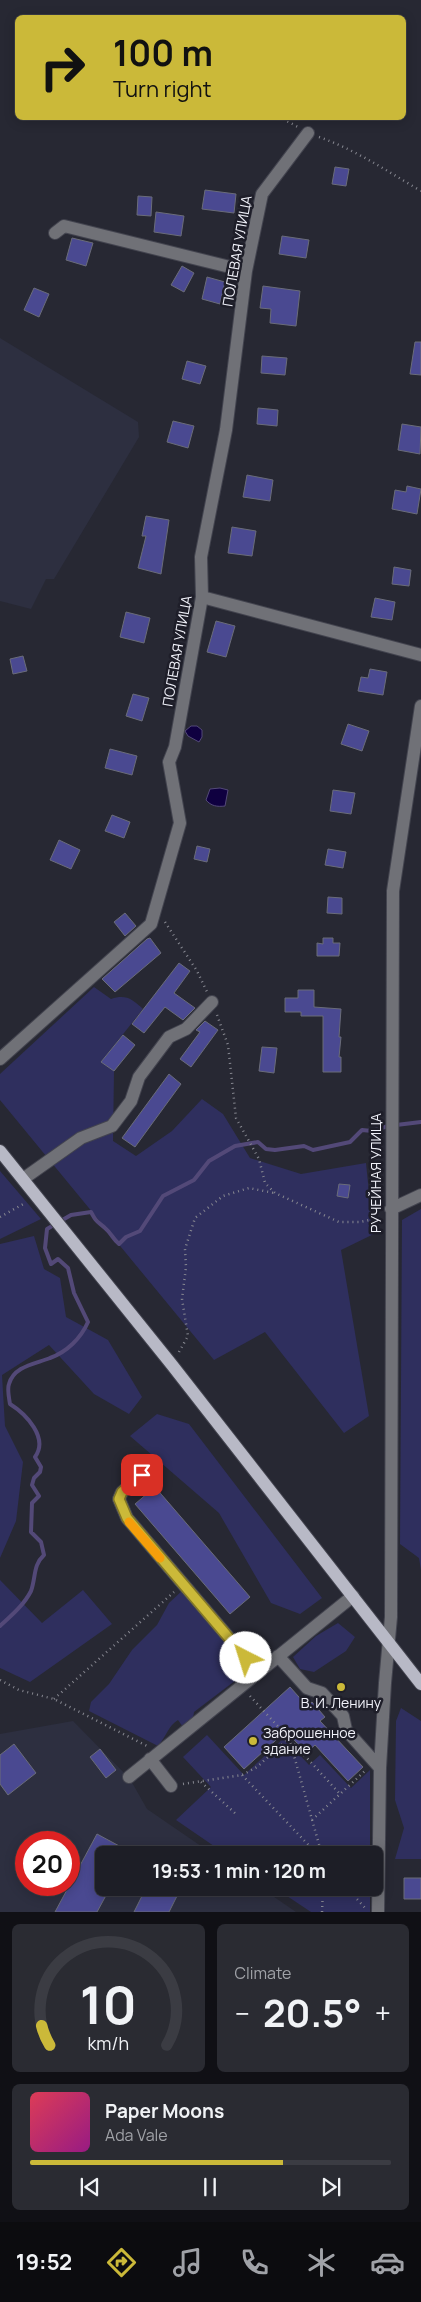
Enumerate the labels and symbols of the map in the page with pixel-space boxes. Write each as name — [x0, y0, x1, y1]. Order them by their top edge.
street label: ПОЛЕВАЯ УЛИЦА — [217, 194, 256, 308]
street label: ПОЛЕВАЯ УЛИЦА — [157, 594, 196, 708]
street label: РУЧЕЙНАЯ УЛИЦА — [366, 1113, 385, 1233]
pin — [121, 1454, 163, 1496]
position arrow — [219, 1631, 271, 1683]
marker: В. И. Ленину — [335, 1681, 347, 1693]
place label: В. И. Ленину — [301, 1693, 382, 1712]
place label: Заброшенное здание — [263, 1723, 356, 1758]
marker: Заброшенное здание — [247, 1735, 259, 1747]
speed limit sign: 20 — [15, 1831, 80, 1896]

